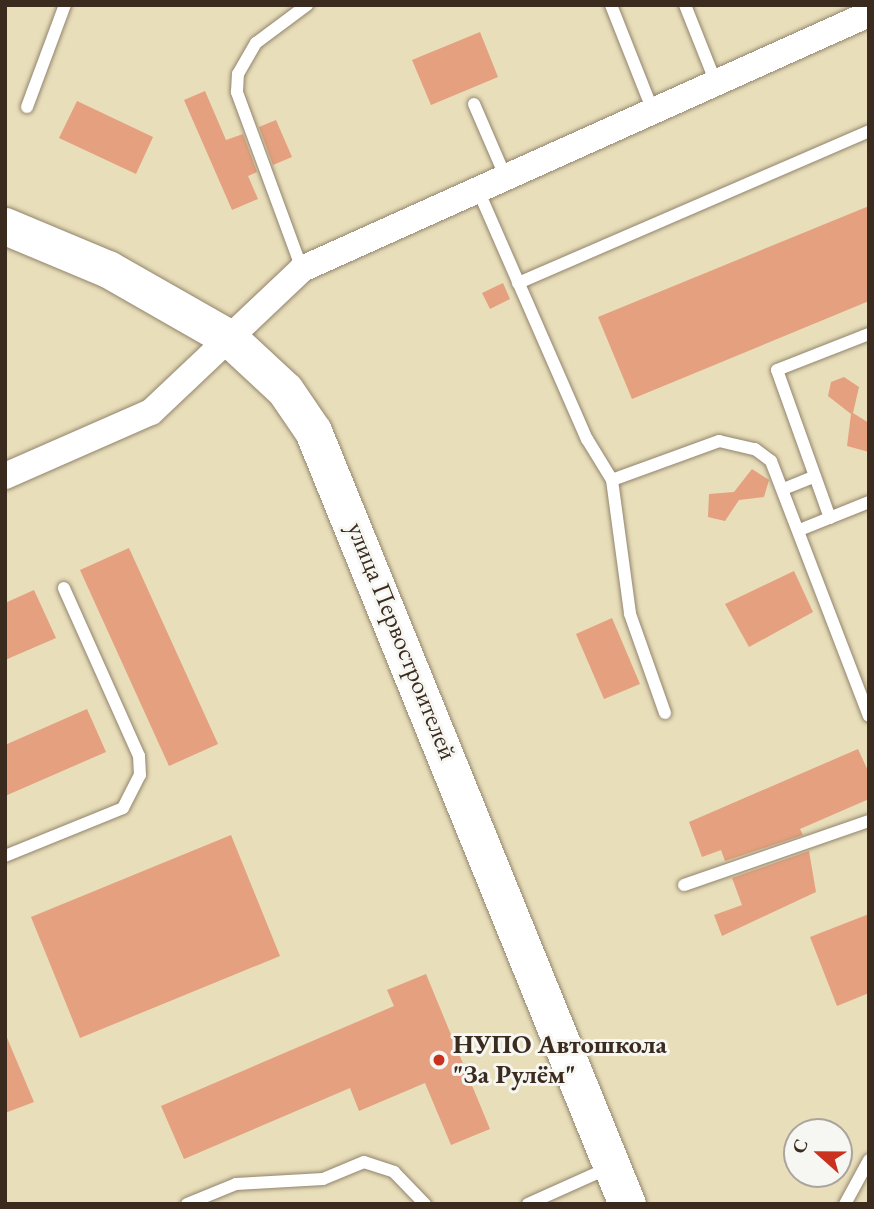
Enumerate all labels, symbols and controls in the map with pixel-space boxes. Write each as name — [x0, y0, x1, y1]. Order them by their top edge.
street label: улица Первостроителей — [340, 518, 464, 764]
place label: НУПО Автошкола "За Рулём" — [453, 1029, 667, 1090]
marker: НУПО Автошкола "За Рулём" — [431, 1052, 447, 1068]
north arrow — [783, 1118, 853, 1188]
text: С — [786, 1135, 814, 1157]

